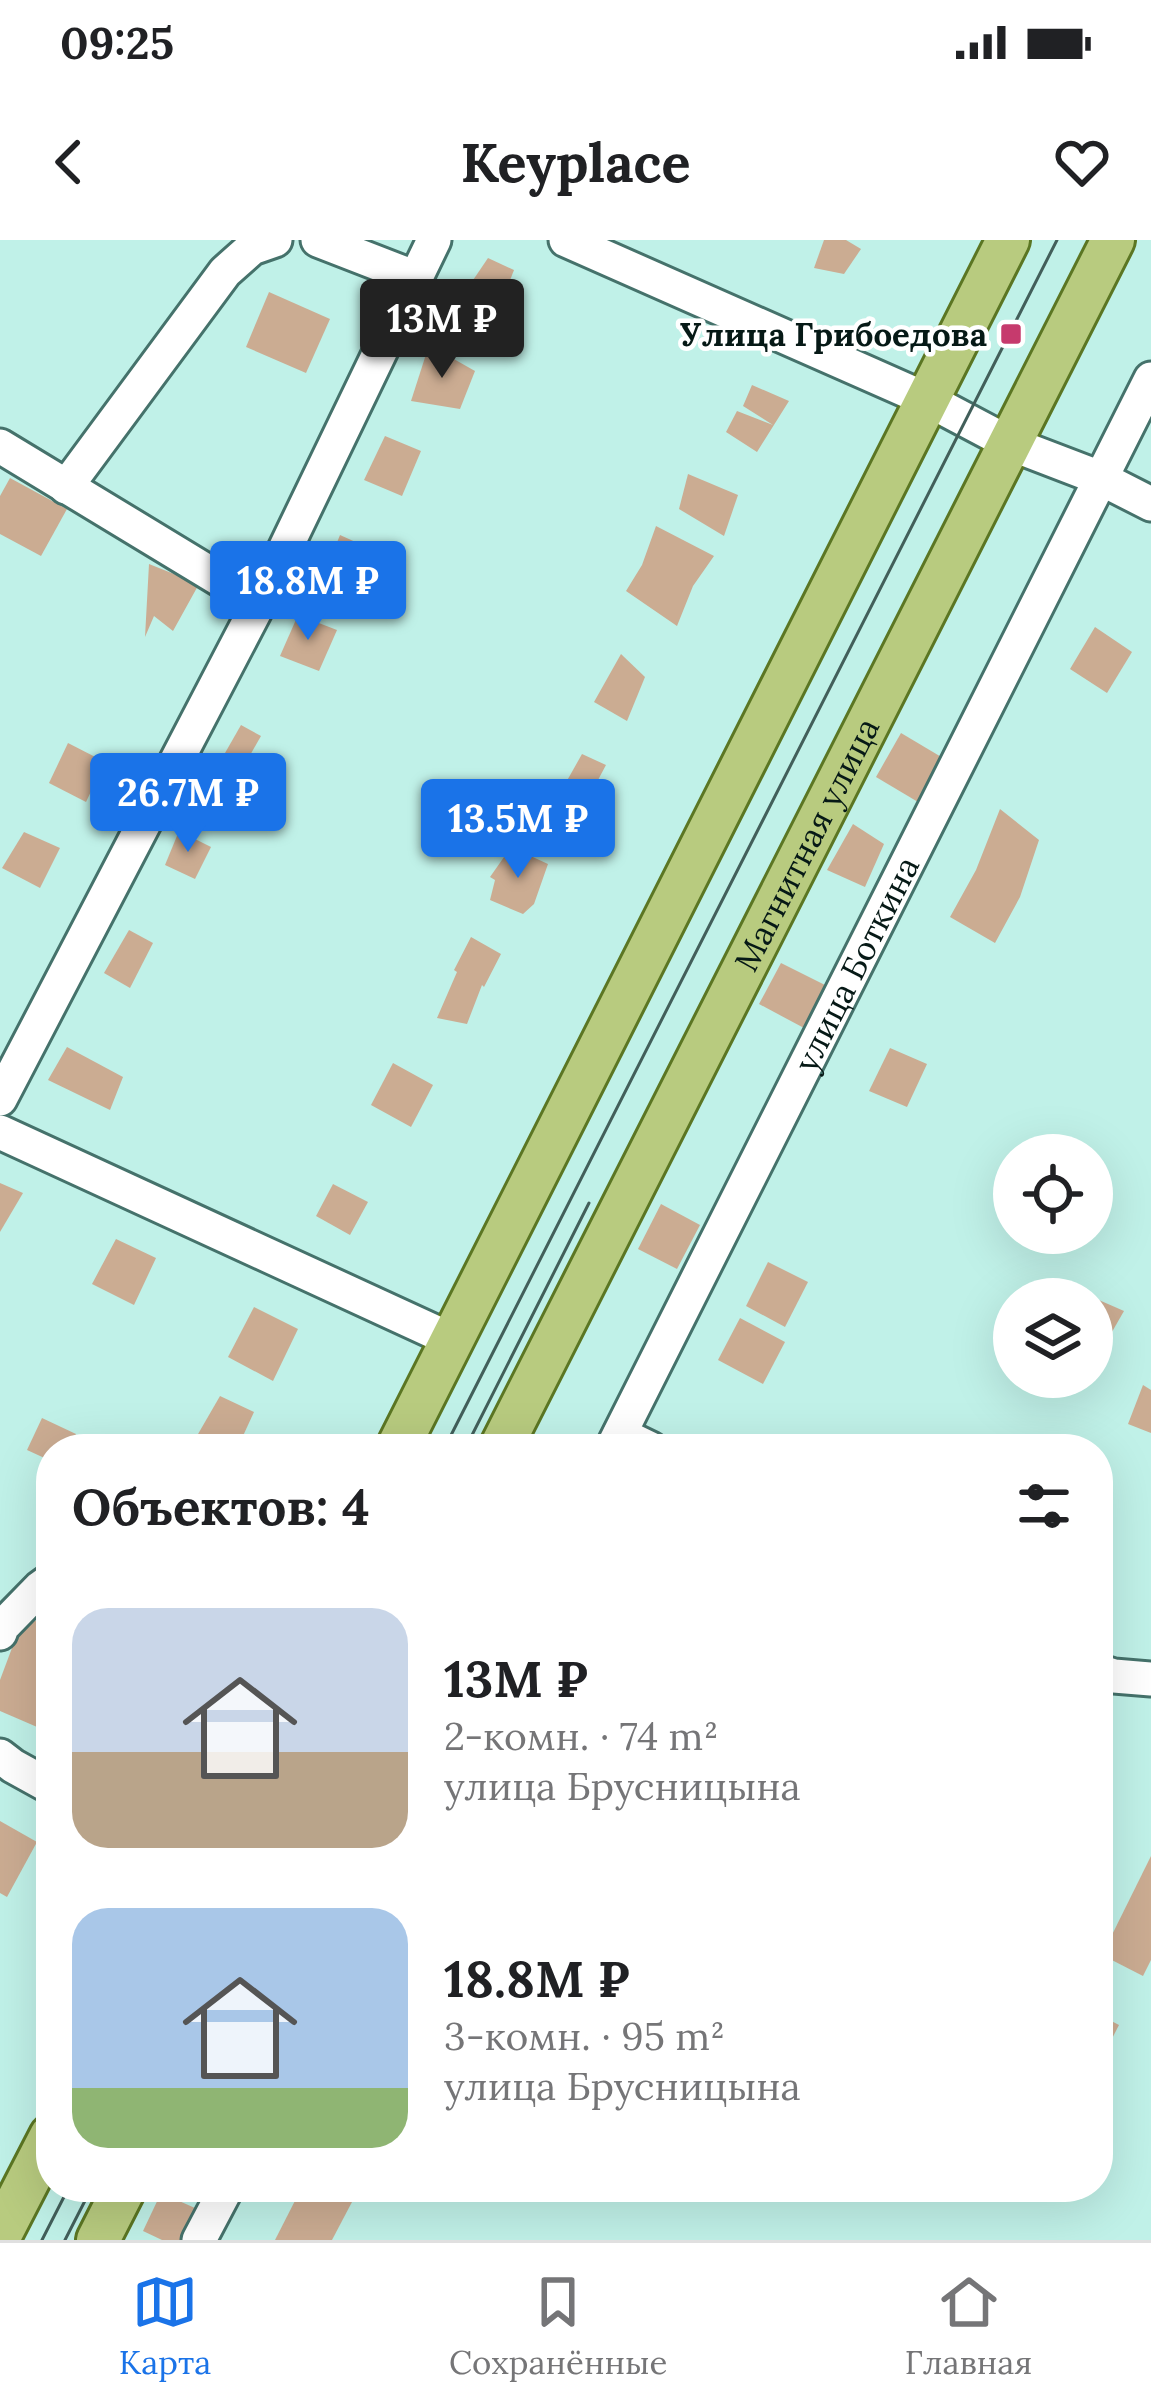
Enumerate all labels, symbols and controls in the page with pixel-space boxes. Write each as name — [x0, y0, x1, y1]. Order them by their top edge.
text: 09:25 — [60, 14, 174, 71]
text: Keyplace — [461, 128, 691, 197]
icon: back — [36, 129, 102, 195]
icon: heart — [1049, 129, 1115, 195]
pin: 13M ₽ — [358, 279, 526, 381]
text: 13M ₽ — [387, 293, 497, 343]
place label: Улица Грибоедова — [680, 313, 987, 355]
marker: Улица Грибоедова — [998, 321, 1024, 347]
pin: 18.8M ₽ — [197, 541, 419, 643]
text: 18.8M ₽ — [237, 555, 379, 605]
street label: Магнитная улица — [725, 711, 888, 978]
pin: 26.7M ₽ — [77, 753, 299, 855]
text: 26.7M ₽ — [117, 767, 259, 817]
pin: 13.5M ₽ — [407, 779, 629, 881]
text: 13.5M ₽ — [448, 793, 588, 843]
street label: улица Боткина — [784, 849, 928, 1079]
map controls — [993, 1134, 1113, 1398]
button: locate — [993, 1134, 1113, 1254]
button: layers — [993, 1278, 1113, 1398]
icon: filters — [1011, 1473, 1077, 1539]
text: Объектов: 4 — [72, 1474, 370, 1539]
text: 13M ₽ — [444, 1646, 588, 1711]
icon: home — [168, 1656, 312, 1800]
text: 2-комн. · 74 m² — [444, 1711, 718, 1761]
text: улица Брусницына — [444, 1761, 801, 1811]
text: 18.8M ₽ — [444, 1946, 630, 2011]
icon: home — [168, 1956, 312, 2100]
text: 3-комн. · 95 m² — [444, 2011, 725, 2061]
text: улица Брусницына — [444, 2061, 801, 2111]
tab: Карта — [119, 2269, 211, 2383]
tab: Сохранённые — [449, 2269, 667, 2383]
tab: Главная — [905, 2269, 1032, 2383]

